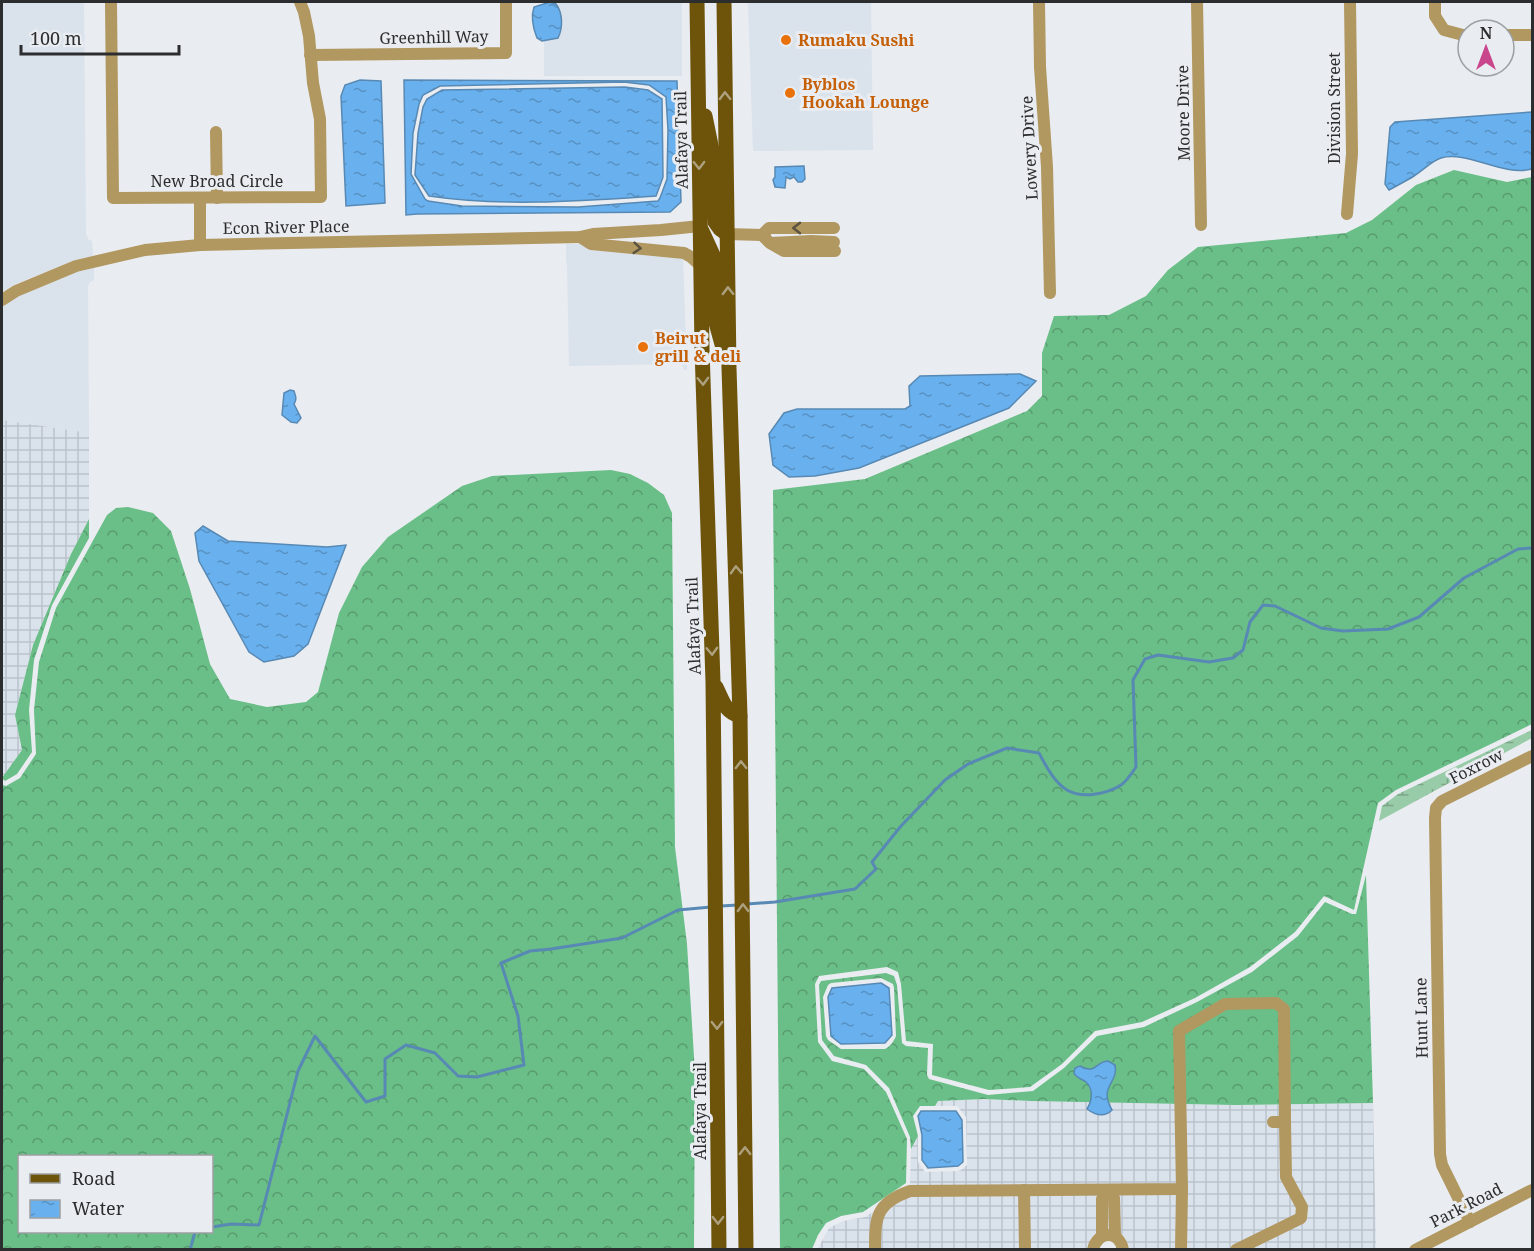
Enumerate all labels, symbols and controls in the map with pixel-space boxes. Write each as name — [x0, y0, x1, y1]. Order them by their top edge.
scale bar — [21, 18, 178, 56]
north arrow — [1456, 18, 1516, 78]
text: N — [1480, 22, 1493, 44]
street label: Greenhill Way — [379, 25, 490, 49]
text: 100 m — [30, 26, 82, 50]
place label: Rumaku Sushi — [798, 29, 915, 51]
marker: Rumaku Sushi — [779, 33, 793, 47]
street label: Division Street — [1323, 52, 1345, 164]
street label: Moore Drive — [1171, 65, 1195, 161]
place label: Byblos Hookah Lounge — [802, 73, 929, 113]
marker: Byblos Hookah Lounge — [783, 86, 797, 100]
street label: Alafaya Trail — [669, 91, 693, 189]
one-way arrow — [719, 92, 731, 101]
street label: Lowery Drive — [1015, 95, 1043, 201]
one-way arrow — [693, 160, 705, 169]
street label: New Broad Circle — [151, 170, 283, 192]
street label: Econ River Place — [222, 215, 350, 239]
one-way arrow — [792, 222, 801, 234]
one-way arrow — [632, 241, 641, 254]
one-way arrow — [722, 287, 734, 296]
place label: Beirut grill & deli — [655, 327, 742, 367]
marker: Beirut grill & deli — [636, 340, 650, 354]
one-way arrow — [697, 376, 710, 385]
one-way arrow — [730, 566, 743, 575]
street label: Alafaya Trail — [680, 577, 706, 675]
one-way arrow — [706, 647, 718, 656]
street label: Foxrow — [1445, 743, 1507, 789]
one-way arrow — [734, 761, 747, 770]
one-way arrow — [736, 904, 749, 913]
street label: Hunt Lane — [1409, 977, 1433, 1059]
one-way arrow — [711, 1020, 723, 1029]
street label: Alafaya Trail — [689, 1062, 711, 1160]
one-way arrow — [739, 1147, 751, 1156]
legend — [18, 1155, 213, 1233]
text: Road — [72, 1166, 115, 1190]
street label: Park Road — [1426, 1177, 1506, 1233]
text: Water — [72, 1196, 125, 1220]
one-way arrow — [712, 1215, 725, 1224]

